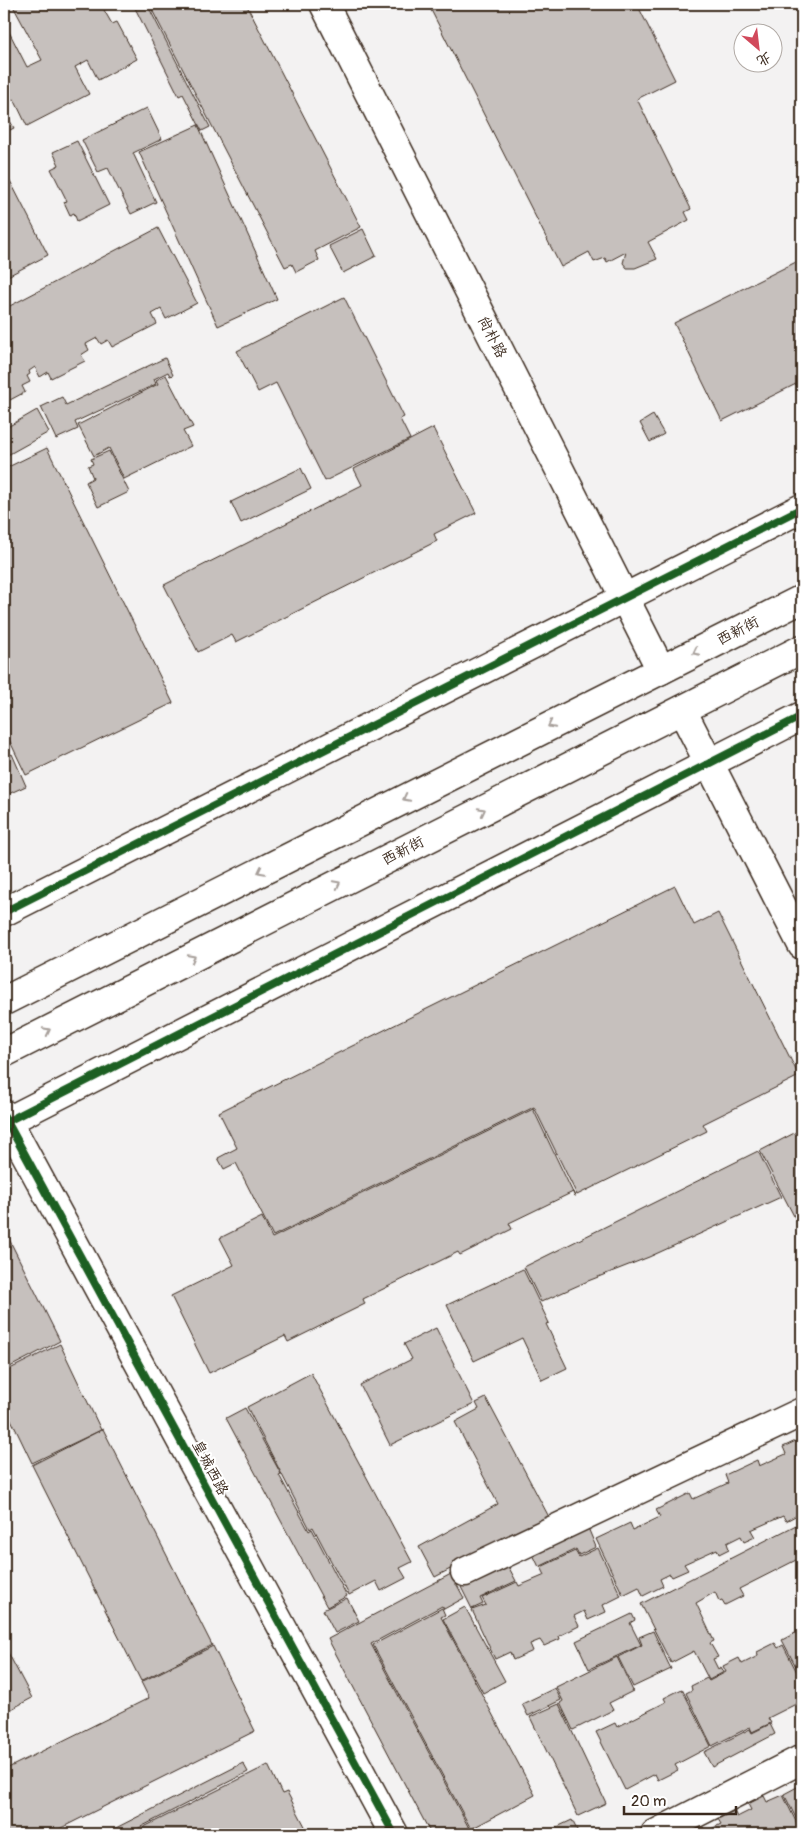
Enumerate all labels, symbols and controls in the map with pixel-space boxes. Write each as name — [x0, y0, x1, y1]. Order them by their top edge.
north arrow — [734, 22, 784, 72]
text: 北 — [754, 48, 774, 70]
street label: 尚朴路 — [473, 313, 511, 361]
street label: 西新街 — [714, 612, 762, 650]
one-way arrow — [693, 646, 702, 656]
one-way arrow — [547, 719, 556, 729]
one-way arrow — [402, 792, 411, 802]
one-way arrow — [477, 807, 486, 817]
street label: 西新街 — [379, 832, 427, 870]
one-way arrow — [257, 865, 266, 875]
one-way arrow — [332, 880, 341, 891]
one-way arrow — [187, 954, 196, 964]
one-way arrow — [42, 1027, 51, 1037]
street label: 皇城西路 — [188, 1437, 232, 1499]
scale bar — [624, 1783, 736, 1815]
text: 20 m — [631, 1792, 666, 1811]

